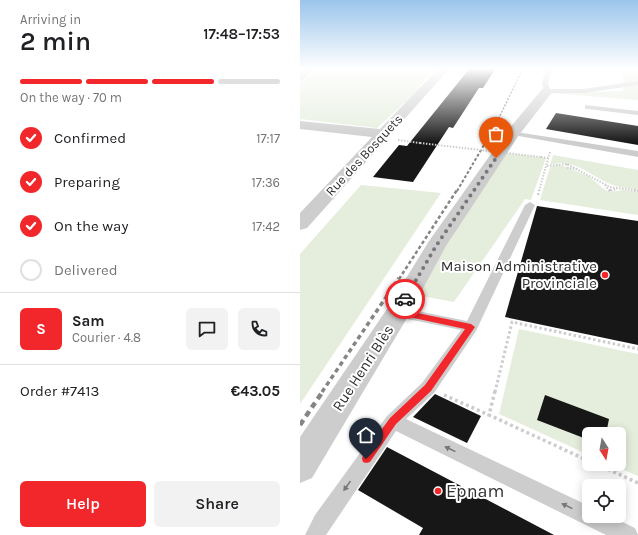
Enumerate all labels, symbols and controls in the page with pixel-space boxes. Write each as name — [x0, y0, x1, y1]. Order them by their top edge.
text: Arriving in — [20, 12, 81, 27]
text: 17:48–17:53 — [203, 25, 280, 43]
text: 2 min — [20, 26, 91, 57]
text: On the way · 70 m — [20, 90, 122, 105]
street label: Rue des Bosquets — [322, 111, 406, 199]
pin — [479, 117, 513, 158]
icon: bag — [485, 123, 507, 145]
icon: check — [20, 127, 42, 149]
text: Confirmed — [54, 129, 126, 147]
text: 17:17 — [256, 131, 280, 146]
icon: check — [20, 171, 42, 193]
text: Preparing — [54, 173, 120, 191]
text: 17:36 — [251, 175, 280, 190]
icon: check — [20, 215, 42, 237]
text: On the way — [54, 217, 128, 235]
text: 17:42 — [252, 219, 280, 234]
place label: Maison Administrative Provinciale — [441, 257, 597, 292]
text: Delivered — [54, 261, 118, 279]
marker: Maison Administrative Provinciale — [600, 270, 610, 280]
courier — [385, 279, 425, 319]
icon: car — [394, 288, 416, 310]
button: chat — [186, 308, 228, 350]
button: phone — [238, 308, 280, 350]
text: Sam — [72, 312, 105, 330]
text: S — [36, 320, 46, 338]
street label: Rue Henri Blès — [329, 322, 397, 414]
text: Courier · 4.8 — [72, 330, 141, 345]
text: Order #7413 — [20, 382, 99, 400]
text: €43.05 — [231, 382, 280, 400]
pin — [349, 418, 383, 459]
icon: home — [355, 424, 377, 446]
north arrow — [582, 427, 626, 471]
map controls — [582, 427, 626, 523]
one-way arrow — [445, 446, 456, 452]
button: locate — [582, 479, 626, 523]
place label: Epnam — [446, 480, 504, 502]
button: Help — [20, 481, 146, 527]
button: Share — [154, 481, 280, 527]
one-way arrow — [343, 481, 351, 492]
marker: Epnam — [433, 486, 443, 496]
one-way arrow — [562, 503, 573, 509]

